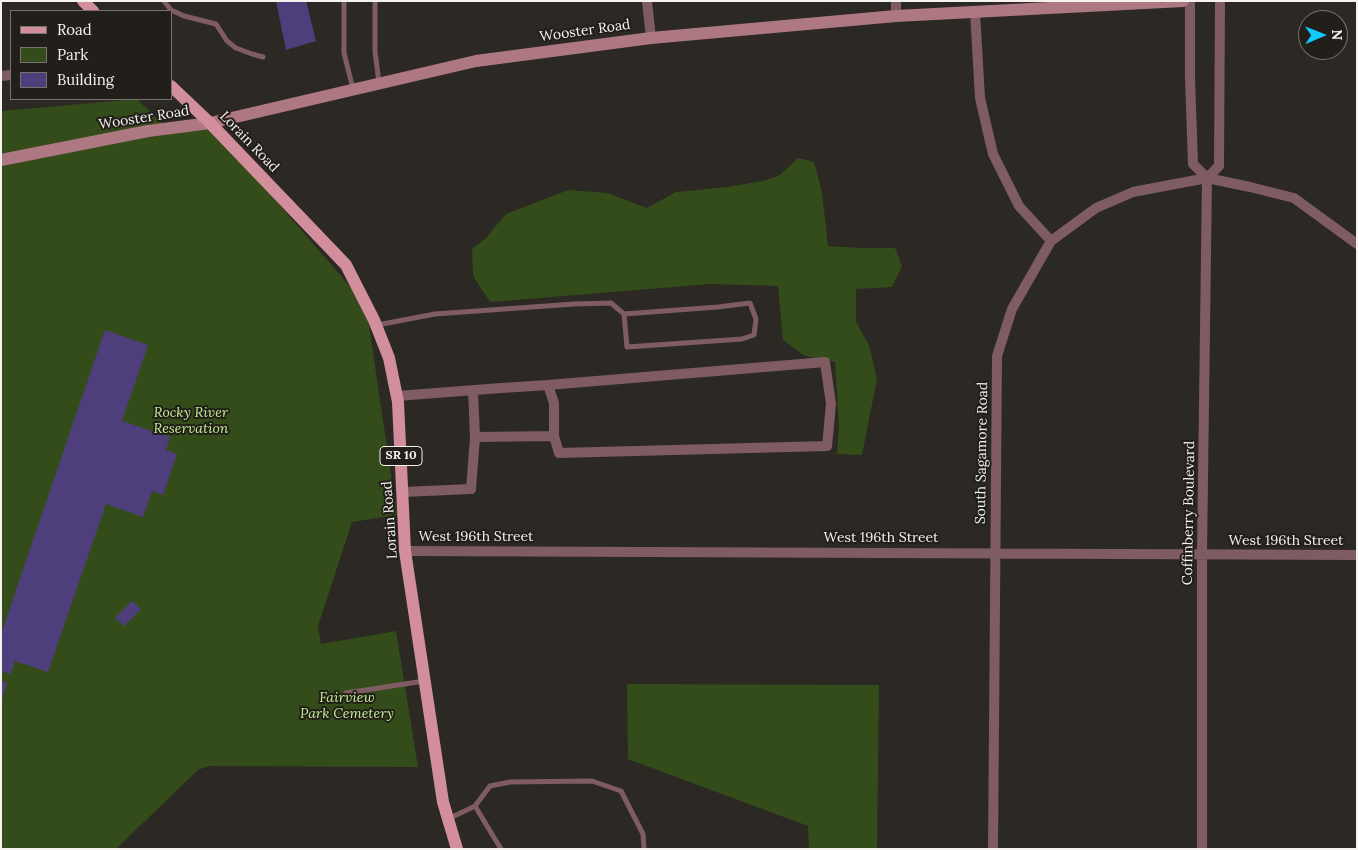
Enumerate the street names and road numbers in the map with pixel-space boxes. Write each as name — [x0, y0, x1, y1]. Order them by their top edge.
street label: Wooster Road — [539, 16, 631, 46]
street label: Wooster Road — [98, 103, 190, 133]
street label: Lorain Road — [216, 108, 282, 176]
street label: South Sagamore Road — [972, 382, 992, 524]
street label: Coffinberry Boulevard — [1179, 441, 1199, 585]
road number: SR 10 — [380, 446, 422, 466]
street label: Lorain Road — [379, 480, 401, 560]
street label: West 196th Street — [418, 529, 534, 545]
street label: West 196th Street — [823, 530, 939, 546]
street label: West 196th Street — [1228, 533, 1344, 549]

